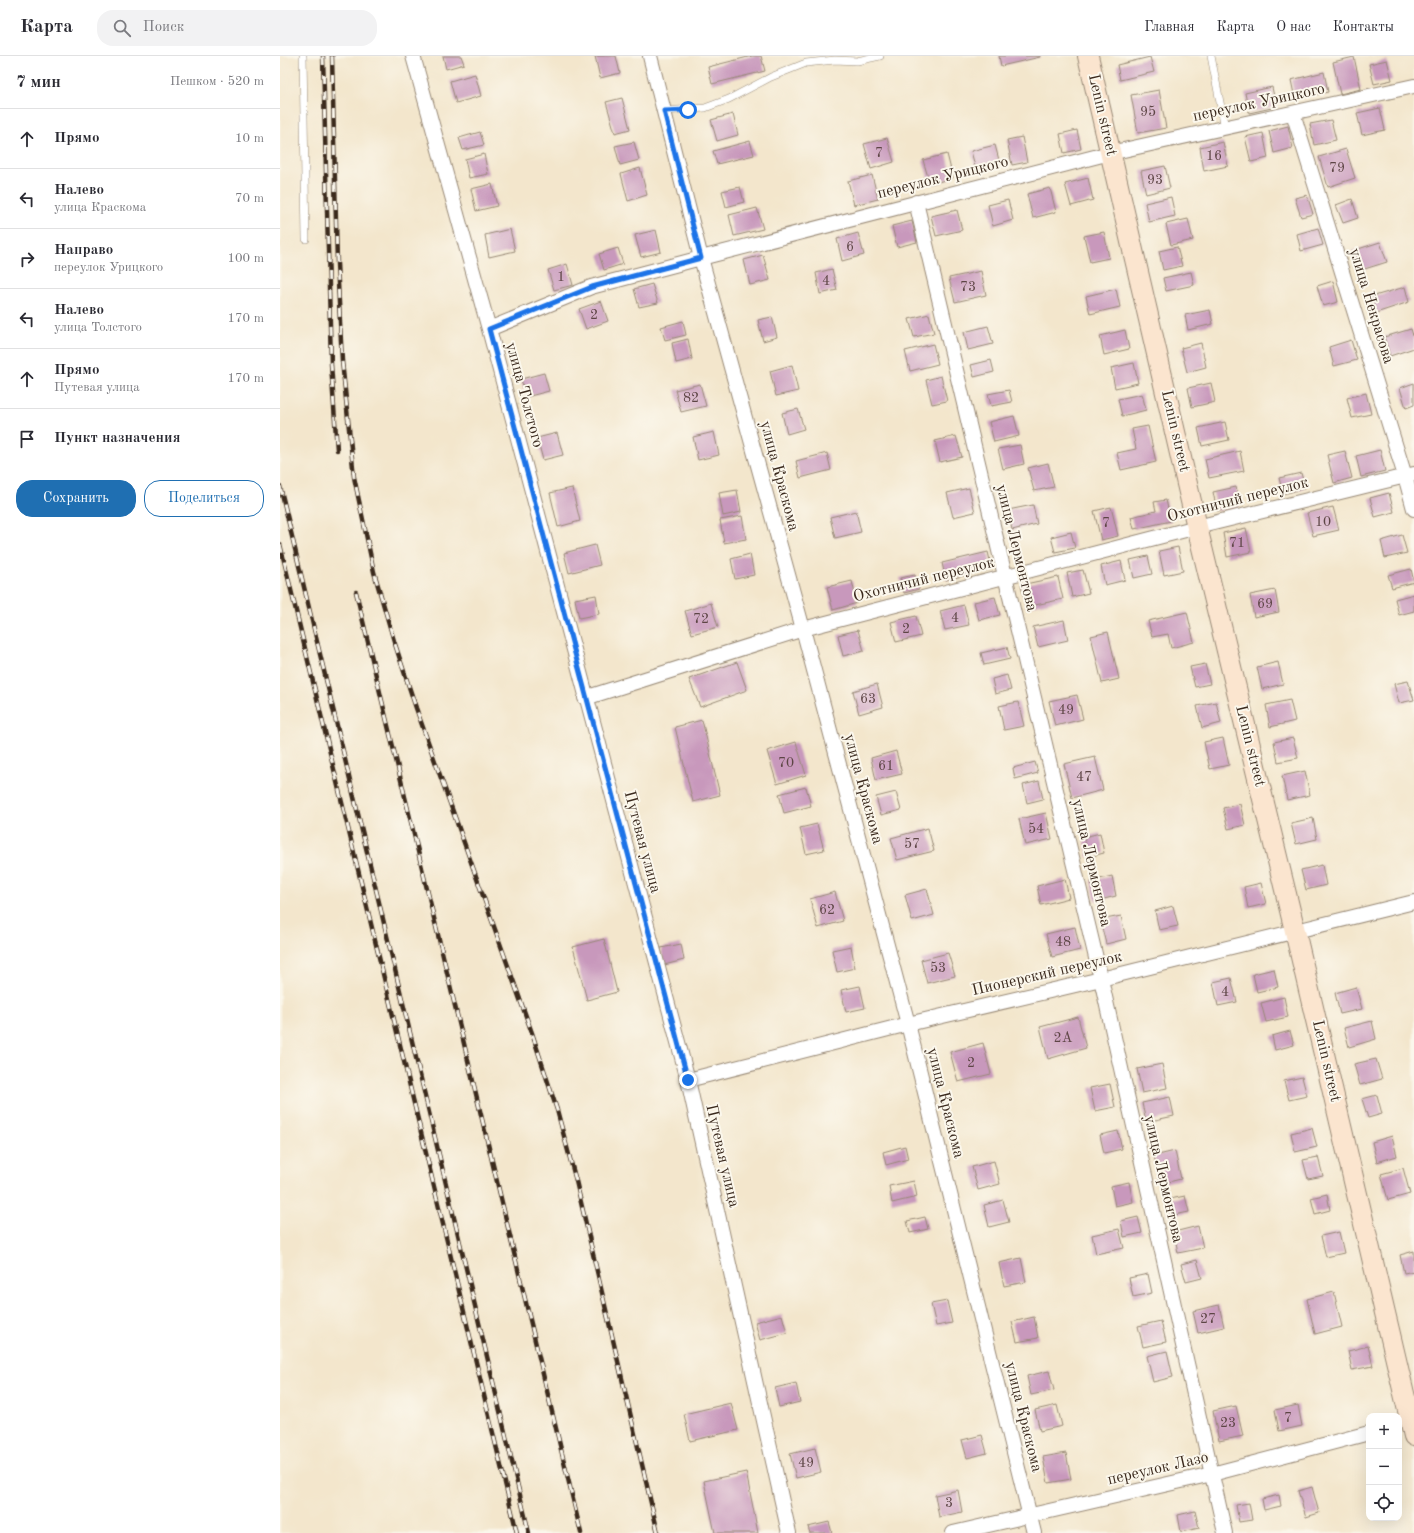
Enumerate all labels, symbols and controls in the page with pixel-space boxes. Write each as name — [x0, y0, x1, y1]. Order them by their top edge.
search box — [97, 10, 377, 46]
icon: search — [111, 17, 133, 39]
text: Карта — [20, 18, 73, 37]
text: Поиск — [143, 20, 184, 35]
text: Главная — [1144, 20, 1194, 34]
text: Карта — [1216, 20, 1254, 34]
text: О нас — [1276, 20, 1311, 34]
text: Контакты — [1333, 20, 1394, 34]
street label: Lenin street — [1085, 72, 1119, 158]
text: 7 мин — [16, 74, 61, 91]
text: Пешком · 520 m — [170, 75, 264, 88]
street label: переулок Урицкого — [1192, 81, 1327, 125]
route start — [679, 101, 697, 119]
house number: 95 — [1140, 105, 1156, 119]
icon: ahead — [16, 128, 38, 150]
text: Прямо — [54, 131, 100, 146]
text: 10 m — [235, 132, 264, 145]
house number: 7 — [875, 146, 883, 160]
house number: 16 — [1206, 149, 1222, 163]
street label: переулок Урицкого — [876, 154, 1010, 202]
house number: 79 — [1329, 161, 1345, 175]
house number: 93 — [1147, 173, 1163, 187]
text: Налево — [54, 183, 104, 198]
icon: left — [16, 188, 38, 210]
text: 70 m — [235, 192, 264, 205]
text: улица Краскома — [54, 201, 146, 214]
house number: 6 — [846, 240, 854, 254]
text: Направо — [54, 243, 113, 258]
street label: улица Некрасова — [1346, 246, 1396, 366]
icon: right — [16, 248, 38, 270]
text: 100 m — [227, 252, 264, 265]
text: переулок Урицкого — [54, 261, 163, 274]
house number: 1 — [557, 270, 565, 284]
house number: 4 — [822, 274, 830, 288]
house number: 73 — [960, 280, 976, 294]
text: Налево — [54, 303, 104, 318]
icon: left — [16, 308, 38, 330]
house number: 2 — [590, 308, 598, 322]
text: 170 m — [227, 312, 264, 325]
text: улица Толстого — [54, 321, 142, 334]
street label: улица Толстого — [502, 341, 546, 449]
text: Прямо — [54, 363, 100, 378]
icon: ahead — [16, 368, 38, 390]
text: 170 m — [227, 372, 264, 385]
text: Путевая улица — [54, 381, 140, 394]
street label: Lenin street — [1158, 388, 1192, 474]
house number: 82 — [683, 391, 699, 405]
street label: улица Краскома — [757, 419, 801, 533]
icon: arrive — [16, 428, 38, 450]
text: Пункт назначения — [54, 431, 181, 446]
street label: Охотничий переулок — [1166, 475, 1310, 525]
button: Сохранить — [16, 480, 136, 517]
button: Поделиться — [144, 480, 264, 517]
street label: улица Лермонтова — [992, 483, 1040, 613]
house number: 10 — [1315, 515, 1331, 529]
house number: 7 — [1102, 516, 1110, 530]
house number: 71 — [1229, 536, 1245, 550]
street label: Охотничий переулок — [852, 555, 996, 605]
house number: 69 — [1257, 597, 1273, 611]
house number: 4 — [951, 611, 959, 625]
house number: 72 — [693, 612, 709, 626]
house number: 2 — [902, 622, 910, 636]
house number: 63 — [860, 692, 876, 706]
house number: 49 — [1058, 703, 1074, 717]
street label: Lenin street — [1232, 704, 1268, 789]
street label: улица Краскома — [841, 732, 885, 846]
house number: 70 — [778, 756, 794, 770]
house number: 61 — [878, 759, 894, 773]
house number: 47 — [1076, 770, 1092, 784]
street label: Путевая улица — [621, 789, 663, 895]
street label: улица Лермонтова — [1069, 798, 1113, 928]
house number: 54 — [1028, 822, 1044, 836]
house number: 57 — [904, 837, 920, 851]
house number: 62 — [819, 903, 835, 917]
house number: 48 — [1055, 935, 1071, 949]
street label: Пионерский переулок — [970, 949, 1124, 999]
house number: 53 — [930, 961, 946, 975]
house number: 4 — [1221, 985, 1229, 999]
street label: Lenin street — [1309, 1018, 1343, 1104]
house number: 2А — [1054, 1031, 1073, 1045]
street label: улица Краскома — [924, 1046, 966, 1160]
house number: 2 — [967, 1056, 975, 1070]
route end — [679, 1071, 697, 1089]
street label: Путевая улица — [702, 1103, 742, 1209]
street label: улица Лермонтова — [1141, 1114, 1185, 1244]
house number: 27 — [1200, 1312, 1216, 1326]
street label: улица Краскома — [1002, 1360, 1044, 1474]
house number: 7 — [1284, 1411, 1292, 1425]
map controls — [1366, 1413, 1402, 1521]
button: + — [1366, 1413, 1402, 1449]
house number: 23 — [1220, 1416, 1236, 1430]
button: − — [1366, 1449, 1402, 1485]
street label: переулок Лазо — [1106, 1450, 1210, 1488]
house number: 49 — [798, 1456, 814, 1470]
button: locate — [1366, 1485, 1402, 1521]
house number: 3 — [945, 1496, 953, 1510]

